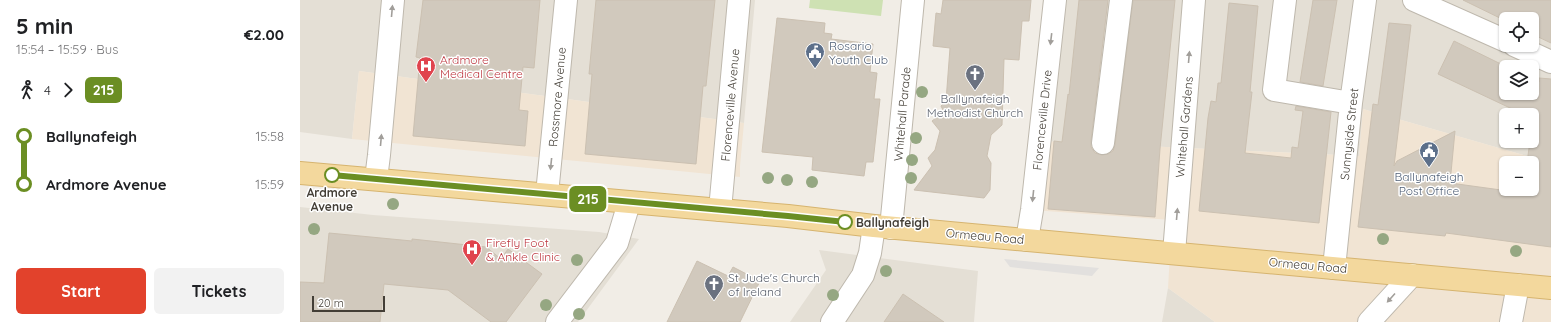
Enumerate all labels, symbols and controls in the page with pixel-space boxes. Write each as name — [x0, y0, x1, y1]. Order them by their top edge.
one-way arrow — [388, 5, 395, 17]
text: 5 min — [16, 12, 73, 40]
map controls — [1499, 12, 1539, 196]
button: locate — [1499, 12, 1539, 52]
text: €2.00 — [244, 25, 284, 44]
one-way arrow — [1048, 33, 1054, 45]
place label: Rosario Youth Club — [829, 38, 888, 67]
text: 15:54 – 15:59 · Bus — [16, 41, 118, 57]
public building icon: Rosario Youth Club — [804, 41, 826, 69]
street label: Rossmore Avenue — [545, 46, 569, 148]
street label: Florenceville Avenue — [718, 48, 742, 162]
one-way arrow — [1186, 51, 1193, 63]
place label: Ardmore Medical Centre — [440, 52, 523, 81]
hospital icon: Ardmore Medical Centre — [415, 55, 437, 83]
button: layers — [1499, 60, 1539, 100]
church icon: Ballynafeigh Methodist Church — [964, 63, 986, 91]
street label: Whitehall Parade — [890, 66, 914, 162]
street label: Florenceville Drive — [1029, 69, 1055, 171]
street label: Whitehall Gardens — [1172, 75, 1196, 178]
icon: walk — [16, 79, 38, 101]
icon: forward — [57, 79, 79, 101]
text: 215 — [93, 81, 114, 99]
text: 4 — [44, 82, 51, 98]
street label: Sunnyside Street — [1337, 87, 1361, 181]
place label: Ballynafeigh Methodist Church — [927, 91, 1023, 120]
button: + — [1499, 108, 1539, 148]
text: Ballynafeigh — [46, 127, 137, 146]
text: 15:58 — [256, 128, 284, 144]
one-way arrow — [377, 134, 384, 146]
public building icon: Ballynafeigh Post Office — [1418, 140, 1440, 168]
button: − — [1499, 156, 1539, 196]
one-way arrow — [547, 158, 554, 170]
marker: Ardmore Avenue — [324, 167, 340, 183]
place label: Ballynafeigh Post Office — [1395, 169, 1463, 198]
text: Ardmore Avenue — [46, 175, 167, 194]
text: 15:59 — [255, 176, 284, 192]
place label: Ardmore Avenue — [307, 185, 357, 214]
line badge: 215 — [565, 186, 611, 212]
text: 215 — [577, 190, 599, 208]
one-way arrow — [1030, 190, 1037, 202]
one-way arrow — [1173, 208, 1180, 220]
marker: Ballynafeigh — [837, 214, 853, 230]
place label: Ballynafeigh — [856, 215, 929, 230]
street label: Ormeau Road — [945, 225, 1025, 247]
place label: Firefly Foot & Ankle Clinic — [486, 235, 560, 264]
hospital icon: Firefly Foot & Ankle Clinic — [461, 238, 483, 266]
street label: Ormeau Road — [1268, 254, 1348, 276]
button: Start — [16, 268, 146, 314]
button: Tickets — [154, 268, 284, 314]
place label: St Jude's Church of Ireland — [728, 270, 820, 299]
church icon: St Jude's Church of Ireland — [703, 273, 725, 301]
one-way arrow — [1386, 293, 1395, 304]
scale bar — [312, 294, 385, 313]
text: 20 m — [318, 296, 344, 310]

